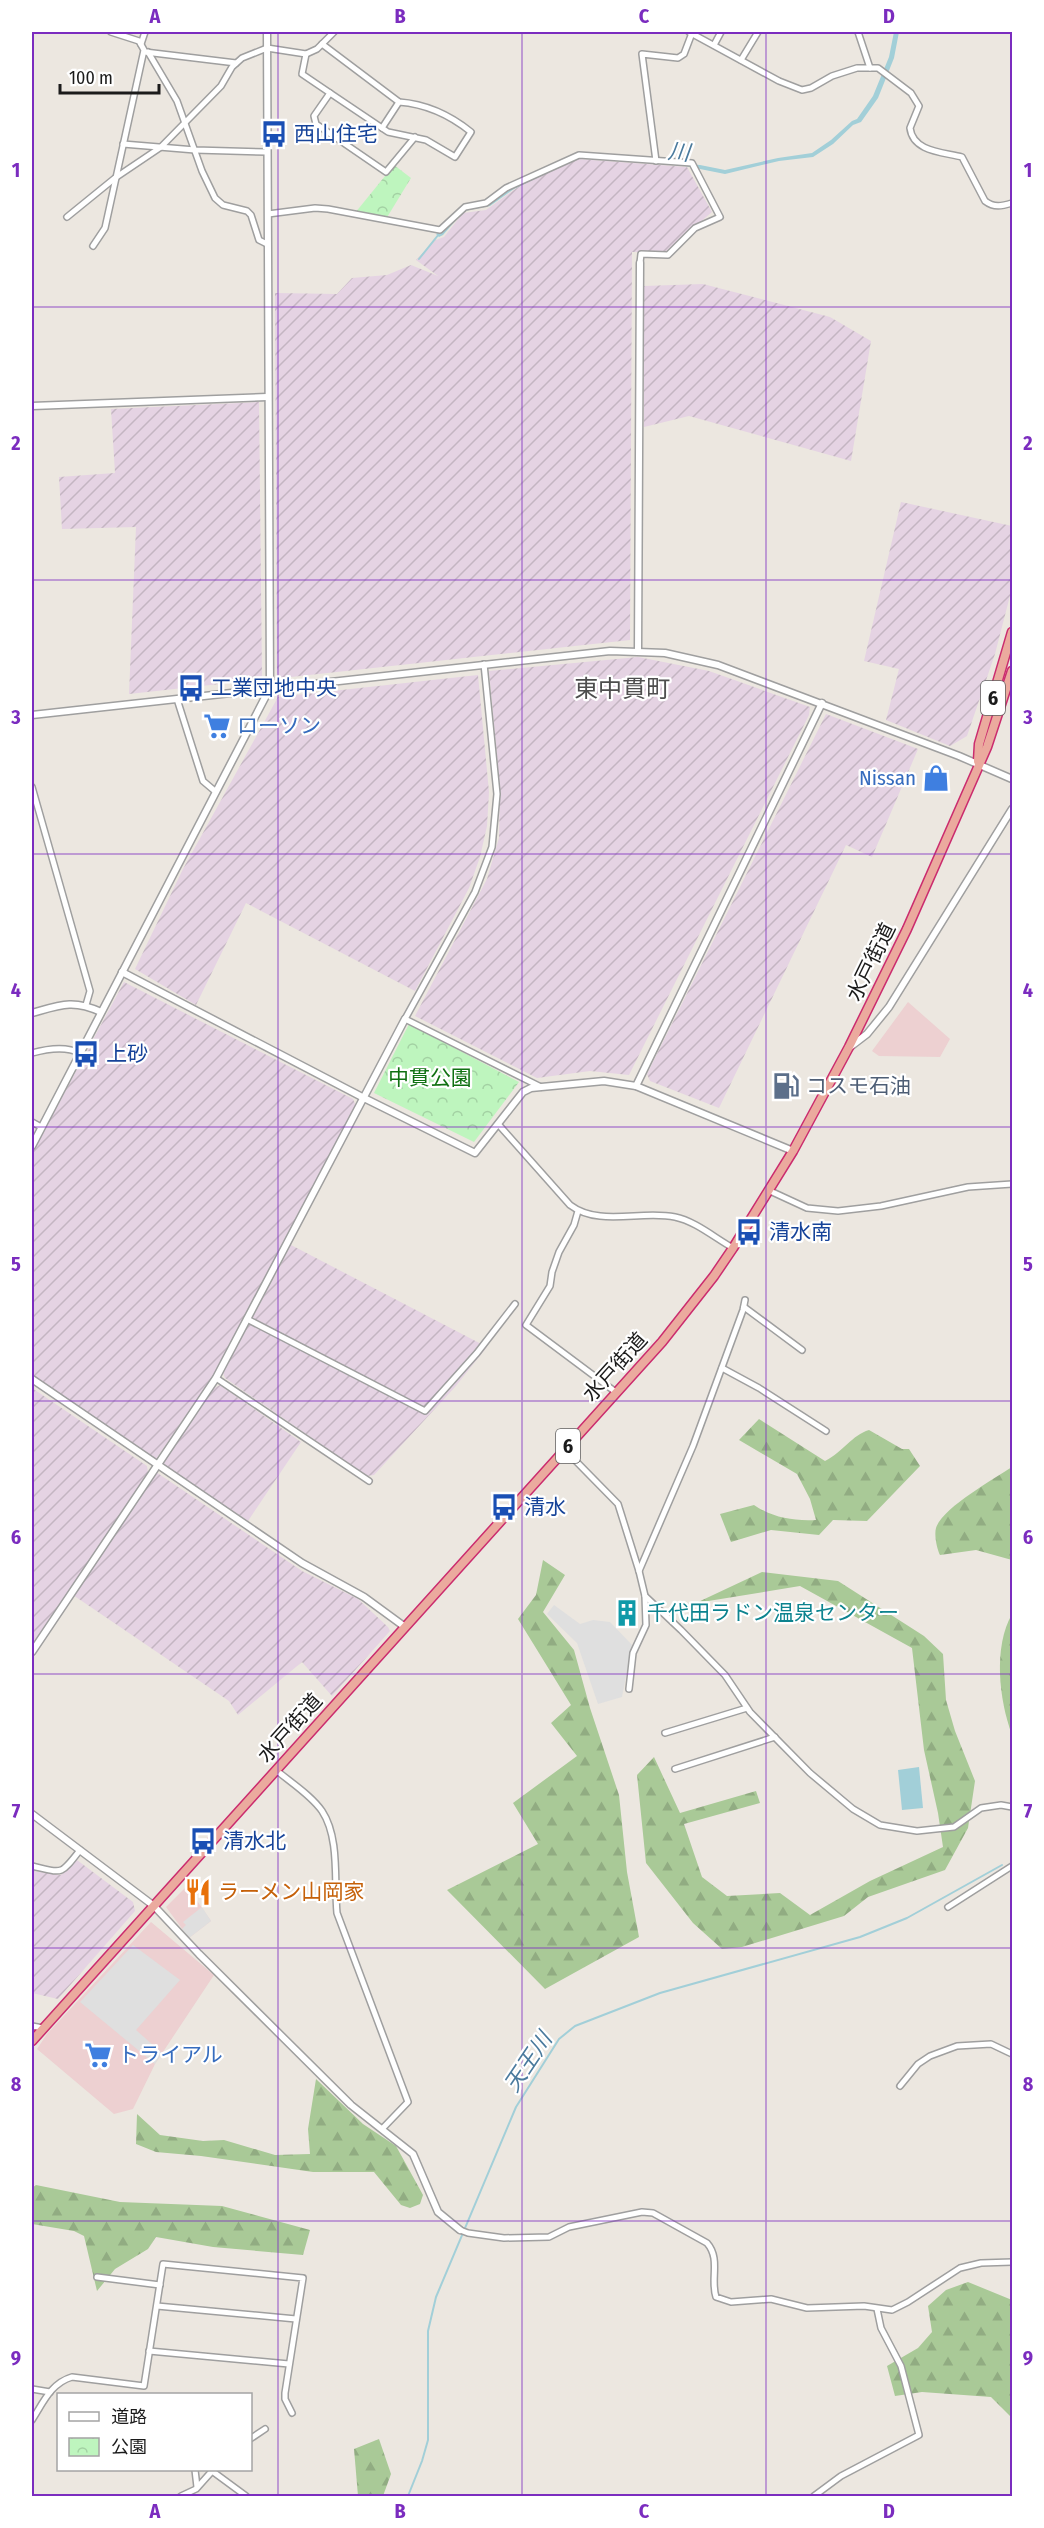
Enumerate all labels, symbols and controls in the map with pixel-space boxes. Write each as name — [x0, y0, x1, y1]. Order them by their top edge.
text: A — [149, 4, 162, 28]
text: B — [394, 4, 406, 28]
text: C — [639, 4, 650, 28]
text: D — [883, 4, 895, 28]
scale bar — [60, 57, 159, 95]
text: 100 m — [69, 67, 113, 89]
bus stop icon: 西山住宅 — [259, 119, 289, 149]
place label: 西山住宅 — [294, 121, 378, 147]
water label: 川 — [667, 137, 693, 167]
text: 1 — [12, 158, 20, 182]
text: 1 — [1024, 158, 1032, 182]
text: 2 — [10, 431, 21, 455]
text: 2 — [1022, 431, 1033, 455]
bus stop icon: 工業団地中央 — [176, 673, 206, 703]
place label: 工業団地中央 — [211, 675, 337, 701]
district label: 東中貫町 — [574, 675, 670, 703]
road number: 6 — [981, 681, 1005, 715]
text: 3 — [10, 705, 21, 729]
text: 3 — [1022, 705, 1033, 729]
supermarket icon: ローソン — [202, 711, 232, 741]
place label: ローソン — [237, 713, 321, 739]
shop icon: Nissan — [921, 763, 951, 793]
place label: Nissan — [859, 765, 916, 791]
street label: 水戸街道 — [841, 919, 901, 1005]
text: 4 — [11, 978, 21, 1002]
text: 4 — [1023, 978, 1033, 1002]
bus stop icon: 上砂 — [71, 1039, 101, 1069]
place label: 上砂 — [106, 1041, 148, 1067]
park label: 中貫公園 — [388, 1065, 472, 1091]
fuel station icon: コスモ石油 — [771, 1071, 801, 1101]
place label: コスモ石油 — [806, 1073, 911, 1099]
bus stop icon: 清水南 — [734, 1217, 764, 1247]
place label: 清水南 — [769, 1219, 832, 1245]
text: 5 — [11, 1252, 21, 1276]
text: 5 — [1023, 1252, 1033, 1276]
street label: 水戸街道 — [577, 1327, 653, 1407]
road number: 6 — [556, 1429, 580, 1463]
bus stop icon: 清水 — [489, 1492, 519, 1522]
place label: 清水 — [524, 1494, 566, 1520]
text: 6 — [11, 1525, 21, 1549]
text: 6 — [1023, 1525, 1033, 1549]
building icon: 千代田ラドン温泉センター — [612, 1598, 642, 1628]
place label: 千代田ラドン温泉センター — [647, 1600, 899, 1626]
street label: 水戸街道 — [252, 1688, 328, 1768]
text: 7 — [12, 1799, 21, 1823]
text: 7 — [1024, 1799, 1033, 1823]
bus stop icon: 清水北 — [188, 1826, 218, 1856]
place label: 清水北 — [223, 1828, 286, 1854]
restaurant icon: ラーメン山岡家 — [183, 1877, 213, 1907]
place label: ラーメン山岡家 — [218, 1879, 364, 1905]
water label: 天王川 — [498, 2025, 559, 2097]
supermarket icon: トライアル — [83, 2040, 113, 2070]
place label: トライアル — [118, 2042, 223, 2068]
text: 8 — [11, 2072, 22, 2096]
text: 8 — [1023, 2072, 1034, 2096]
text: 9 — [11, 2346, 21, 2370]
text: 9 — [1023, 2346, 1033, 2370]
legend — [57, 2393, 252, 2471]
text: 道路 — [111, 2406, 147, 2428]
text: 公園 — [111, 2436, 147, 2458]
text: A — [149, 2499, 162, 2523]
text: B — [394, 2499, 406, 2523]
text: C — [639, 2499, 650, 2523]
text: D — [883, 2499, 895, 2523]

